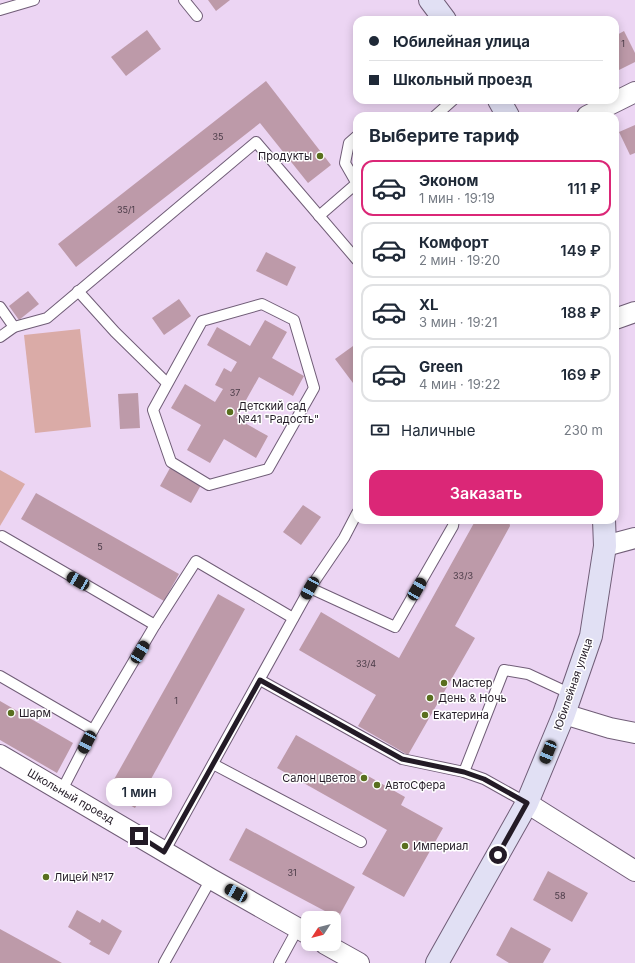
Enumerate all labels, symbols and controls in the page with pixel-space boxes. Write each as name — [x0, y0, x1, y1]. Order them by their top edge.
text: Юбилейная улица — [393, 32, 530, 51]
house number: 1 — [621, 38, 625, 49]
text: Школьный проезд — [393, 70, 532, 89]
text: Выберите тариф — [369, 125, 520, 146]
house number: 35 — [212, 131, 224, 142]
place label: Продукты — [258, 149, 312, 163]
marker: Продукты — [315, 151, 325, 161]
icon: car — [371, 170, 407, 206]
text: Эконом — [419, 171, 478, 190]
text: 111 ₽ — [567, 179, 601, 198]
text: 1 мин · 19:19 — [419, 190, 495, 206]
house number: 35/1 — [117, 204, 135, 215]
icon: car — [371, 232, 407, 268]
text: Комфорт — [419, 233, 489, 252]
text: 149 ₽ — [560, 241, 601, 260]
text: 2 мин · 19:20 — [419, 252, 500, 268]
icon: car — [371, 294, 407, 330]
text: XL — [419, 295, 439, 314]
text: 188 ₽ — [561, 303, 601, 322]
text: 3 мин · 19:21 — [419, 314, 497, 330]
icon: car — [371, 356, 407, 392]
text: Green — [419, 357, 463, 376]
text: 169 ₽ — [561, 365, 601, 384]
text: 4 мин · 19:22 — [419, 376, 500, 392]
house number: 37 — [230, 387, 240, 398]
place label: Детский сад №41 "Радость" — [238, 399, 319, 426]
marker: Детский сад №41 "Радость" — [225, 407, 235, 417]
icon: cash — [369, 419, 391, 441]
text: Наличные — [401, 421, 475, 440]
text: 230 m — [564, 422, 603, 438]
button: Заказать — [369, 470, 603, 516]
house number: 5 — [97, 541, 103, 552]
car — [65, 570, 91, 592]
house number: 33/3 — [453, 570, 473, 581]
car — [299, 575, 321, 601]
car — [406, 576, 428, 602]
street label: Юбилейная улица — [551, 636, 595, 732]
car — [129, 639, 151, 665]
house number: 33/4 — [356, 658, 376, 669]
place label: Мастер — [452, 676, 493, 690]
marker: Мастер — [439, 678, 449, 688]
place label: День & Ночь — [438, 691, 507, 705]
marker: День & Ночь — [425, 693, 435, 703]
house number: 1 — [174, 695, 178, 706]
place label: Шарм — [19, 706, 51, 720]
marker: Шарм — [6, 708, 16, 718]
place label: Екатерина — [433, 708, 489, 722]
marker: Екатерина — [420, 710, 430, 720]
car — [76, 729, 98, 755]
car — [538, 739, 558, 765]
street label: Школьный проезд — [25, 765, 117, 827]
place label: Салон цветов — [282, 771, 356, 785]
marker: Салон цветов — [359, 773, 369, 783]
callout: 1 мин — [106, 778, 172, 806]
place label: АвтоСфера — [385, 778, 445, 792]
marker: АвтоСфера — [372, 780, 382, 790]
text: 1 мин — [121, 784, 157, 800]
route end — [130, 827, 148, 845]
place label: Империал — [413, 839, 468, 853]
marker: Империал — [400, 841, 410, 851]
route start — [489, 846, 507, 864]
house number: 31 — [287, 867, 297, 878]
place label: Лицей №17 — [54, 870, 114, 884]
marker: Лицей №17 — [41, 872, 51, 882]
car — [223, 882, 249, 904]
house number: 58 — [554, 890, 566, 901]
north arrow — [301, 911, 341, 951]
map controls — [301, 911, 341, 951]

